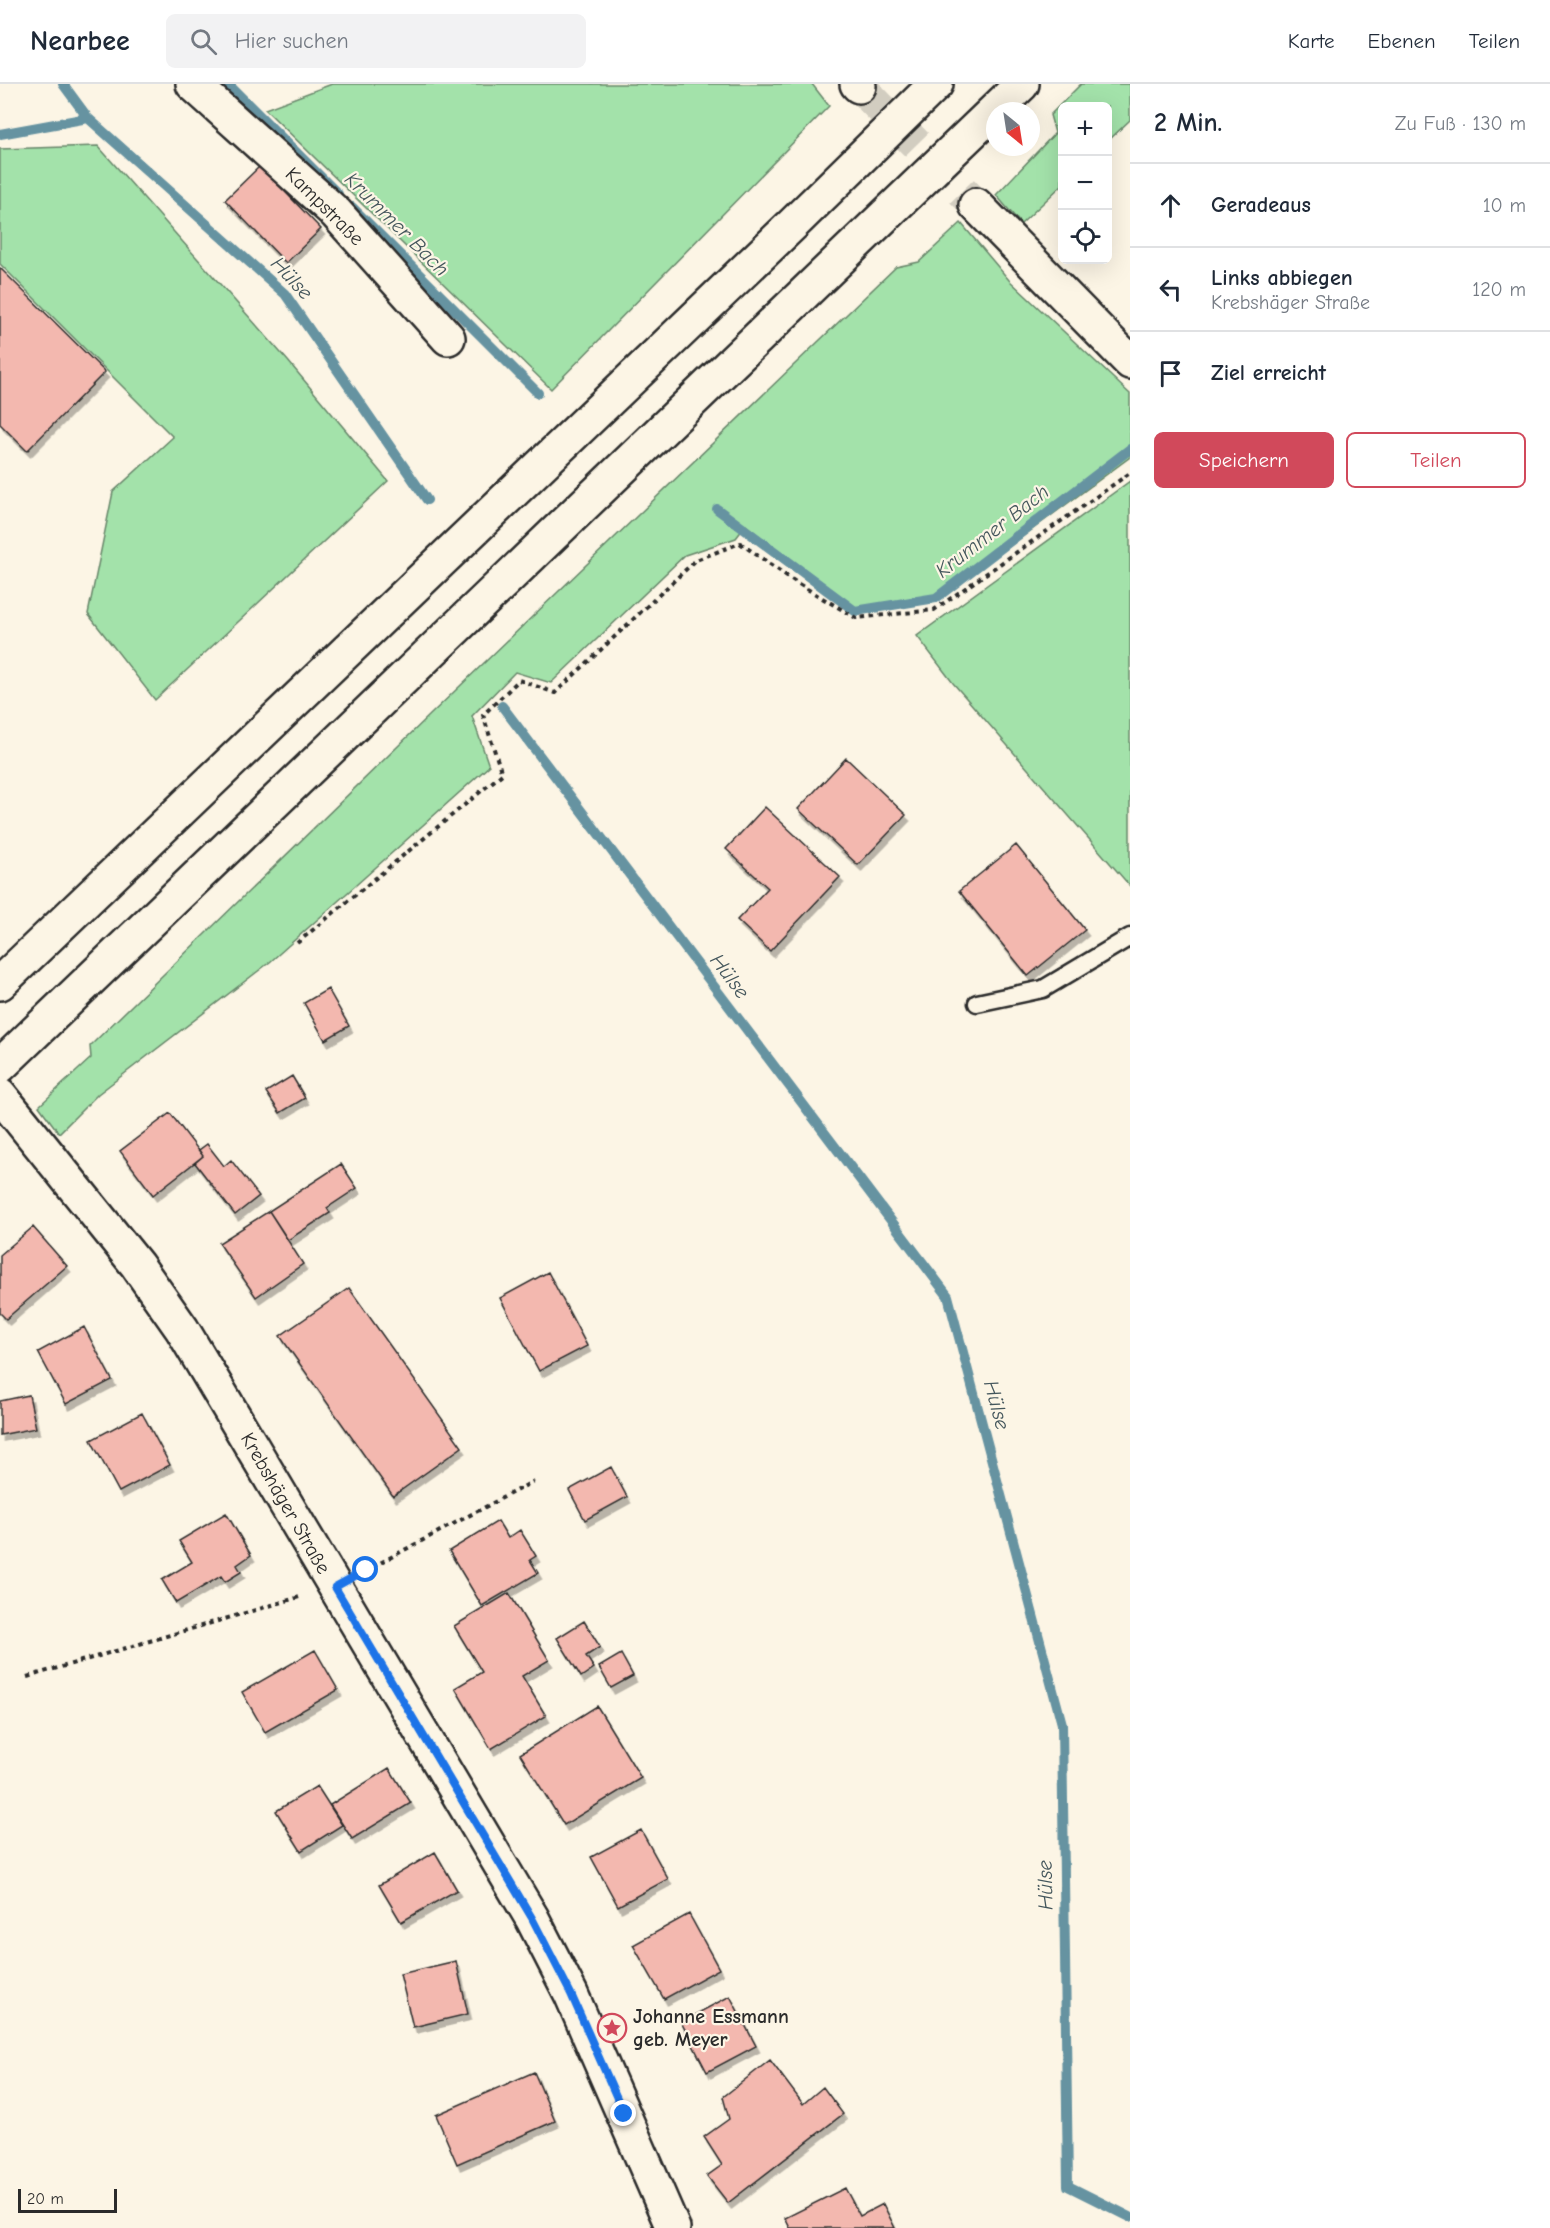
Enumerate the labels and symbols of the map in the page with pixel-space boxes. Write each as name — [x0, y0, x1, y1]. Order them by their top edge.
north arrow — [986, 102, 1040, 156]
street label: Kampstraße — [281, 163, 368, 250]
water label: Krummer Bach — [340, 167, 454, 281]
water label: Hülse — [266, 251, 318, 305]
water label: Krummer Bach — [931, 479, 1053, 583]
water label: Hülse — [705, 949, 755, 1004]
water label: Hülse — [979, 1378, 1015, 1433]
street label: Krebshäger Straße — [236, 1429, 335, 1578]
route start — [352, 1556, 378, 1582]
water label: Hülse — [1033, 1859, 1057, 1910]
place label: Johanne Essmann geb. Meyer — [633, 2005, 789, 2051]
place icon: Johanne Essmann geb. Meyer — [596, 2012, 628, 2044]
route end — [610, 2100, 636, 2126]
scale bar — [18, 2186, 117, 2214]

